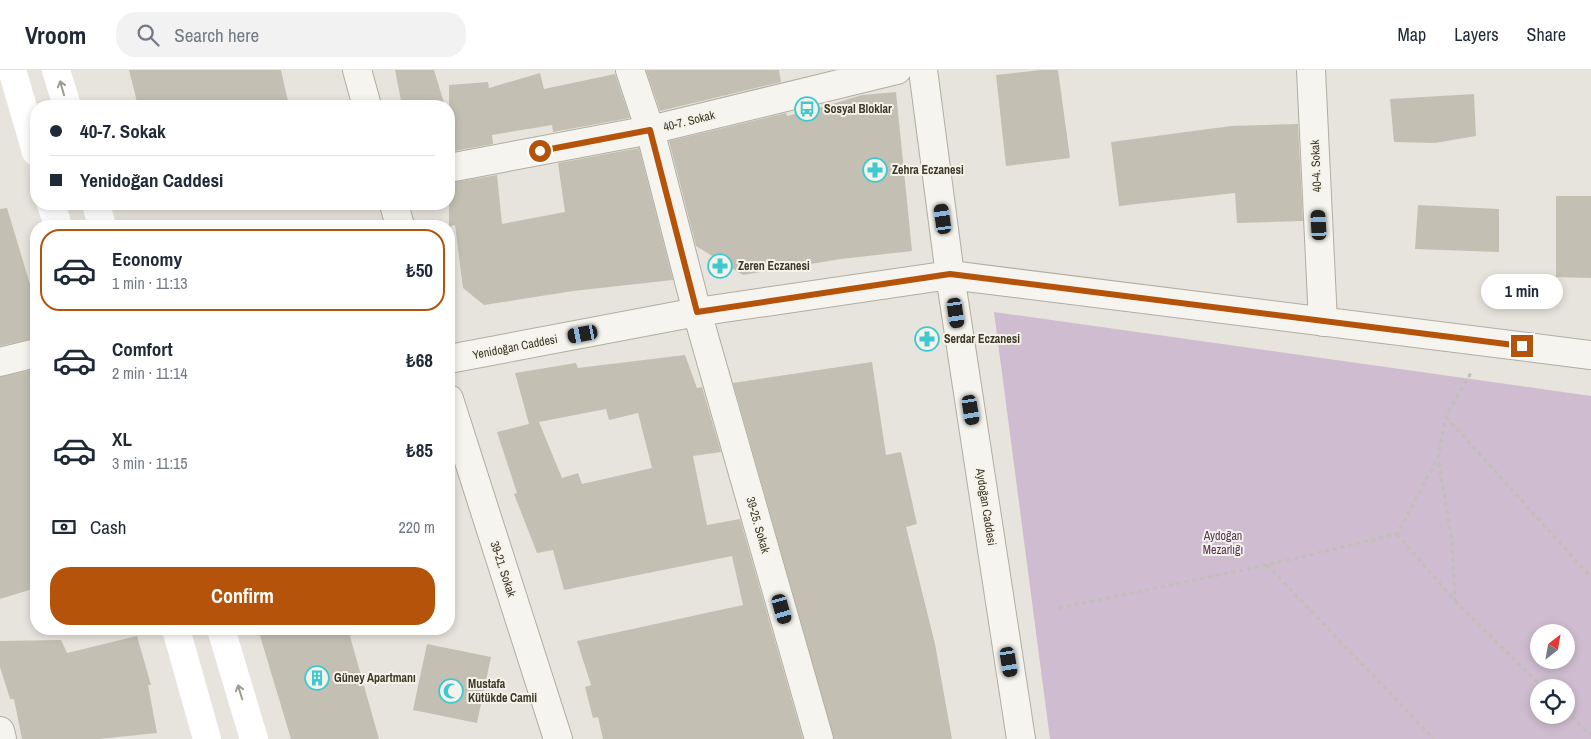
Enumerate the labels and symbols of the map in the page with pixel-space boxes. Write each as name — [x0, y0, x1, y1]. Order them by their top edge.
one-way arrow — [56, 81, 66, 97]
bus stop icon: Sosyal Bloklar — [794, 96, 820, 122]
place label: Sosyal Bloklar — [824, 101, 892, 117]
street label: 40-7. Sokak — [662, 107, 716, 135]
street label: 40-4. Sokak — [1307, 139, 1325, 193]
route start — [529, 140, 551, 162]
pharmacy icon: Zehra Eczanesi — [862, 157, 888, 183]
place label: Zehra Eczanesi — [892, 162, 964, 178]
car — [933, 203, 952, 235]
car — [1310, 210, 1327, 240]
pharmacy icon: Zeren Eczanesi — [707, 253, 733, 279]
place label: Zeren Eczanesi — [738, 258, 810, 274]
callout: 1 min — [1481, 274, 1563, 308]
car — [946, 297, 965, 329]
car — [566, 324, 599, 344]
pharmacy icon: Serdar Eczanesi — [914, 326, 940, 352]
street label: Yenidoğan Caddesi — [471, 331, 559, 363]
place label: Serdar Eczanesi — [944, 331, 1020, 347]
route end — [1511, 335, 1533, 357]
car — [961, 394, 980, 426]
street label: Aydoğan Caddesi — [972, 466, 1000, 547]
street label: 39-25. Sokak — [742, 495, 774, 555]
park label: Aydoğan Mezarlığı — [1203, 528, 1243, 558]
street label: 39-21. Sokak — [486, 539, 520, 599]
car — [770, 593, 793, 625]
north arrow — [1530, 624, 1575, 669]
car — [999, 646, 1018, 678]
building icon: Güney Apartmanı — [304, 665, 330, 691]
place label: Güney Apartmanı — [334, 670, 416, 686]
place label: Mustafa Kütükde Camii — [468, 676, 537, 706]
mosque icon: Mustafa Kütükde Camii — [438, 678, 464, 704]
one-way arrow — [234, 685, 244, 701]

